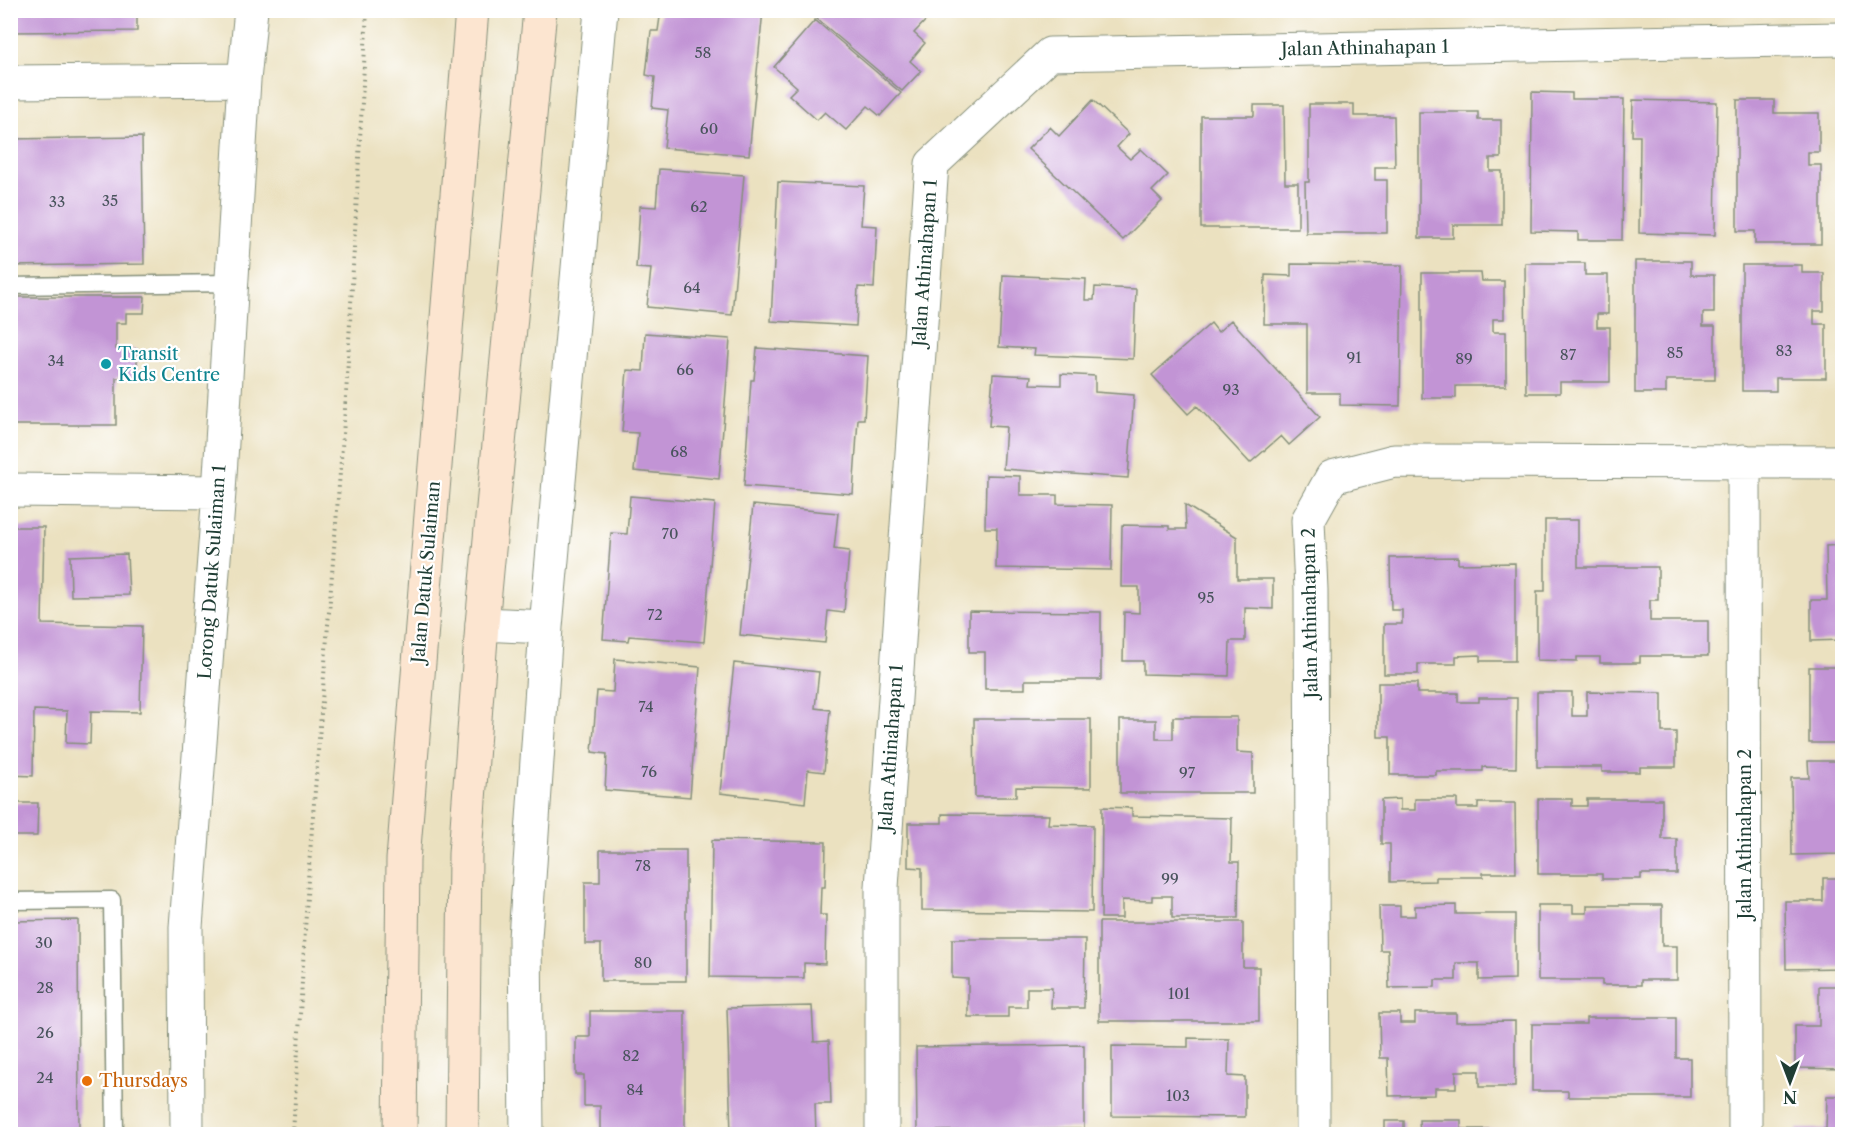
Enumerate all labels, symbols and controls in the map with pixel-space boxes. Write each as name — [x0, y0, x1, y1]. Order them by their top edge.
street label: Jalan Athinahapan 1 — [1278, 36, 1450, 61]
house number: 58 — [694, 43, 712, 62]
house number: 60 — [700, 119, 718, 138]
street label: Jalan Athinahapan 1 — [908, 178, 942, 350]
house number: 35 — [102, 191, 118, 210]
house number: 33 — [49, 192, 65, 211]
house number: 62 — [690, 197, 708, 216]
house number: 64 — [683, 278, 701, 297]
house number: 83 — [1775, 341, 1793, 360]
place label: Transit Kids Centre — [118, 343, 220, 386]
house number: 85 — [1666, 343, 1684, 362]
house number: 87 — [1560, 345, 1577, 364]
house number: 91 — [1346, 348, 1362, 367]
house number: 89 — [1455, 349, 1473, 368]
house number: 34 — [48, 351, 64, 370]
marker: Transit Kids Centre — [99, 357, 113, 371]
house number: 66 — [676, 360, 694, 379]
house number: 93 — [1222, 380, 1240, 399]
house number: 68 — [670, 442, 688, 461]
street label: Lorong Datuk Sulaiman 1 — [194, 463, 231, 680]
street label: Jalan Datuk Sulaiman — [407, 480, 445, 667]
house number: 70 — [662, 524, 678, 543]
street label: Jalan Athinahapan 2 — [1298, 528, 1323, 701]
house number: 95 — [1198, 588, 1214, 607]
house number: 72 — [647, 605, 663, 624]
street label: Jalan Athinahapan 1 — [874, 663, 908, 835]
house number: 74 — [638, 697, 654, 716]
street label: Jalan Athinahapan 2 — [1734, 749, 1756, 922]
house number: 76 — [641, 762, 657, 781]
house number: 97 — [1179, 763, 1196, 782]
house number: 78 — [635, 856, 651, 875]
house number: 99 — [1161, 869, 1179, 888]
house number: 30 — [35, 933, 53, 952]
house number: 80 — [634, 953, 652, 972]
house number: 28 — [36, 978, 54, 997]
house number: 101 — [1168, 984, 1191, 1003]
house number: 26 — [36, 1023, 54, 1042]
house number: 82 — [622, 1046, 640, 1065]
north arrow — [1760, 1052, 1820, 1112]
house number: 24 — [36, 1068, 54, 1087]
place label: Thursdays — [99, 1070, 188, 1092]
marker: Thursdays — [80, 1074, 94, 1088]
house number: 84 — [626, 1080, 644, 1099]
house number: 103 — [1166, 1086, 1190, 1105]
text: N — [1783, 1087, 1797, 1107]

